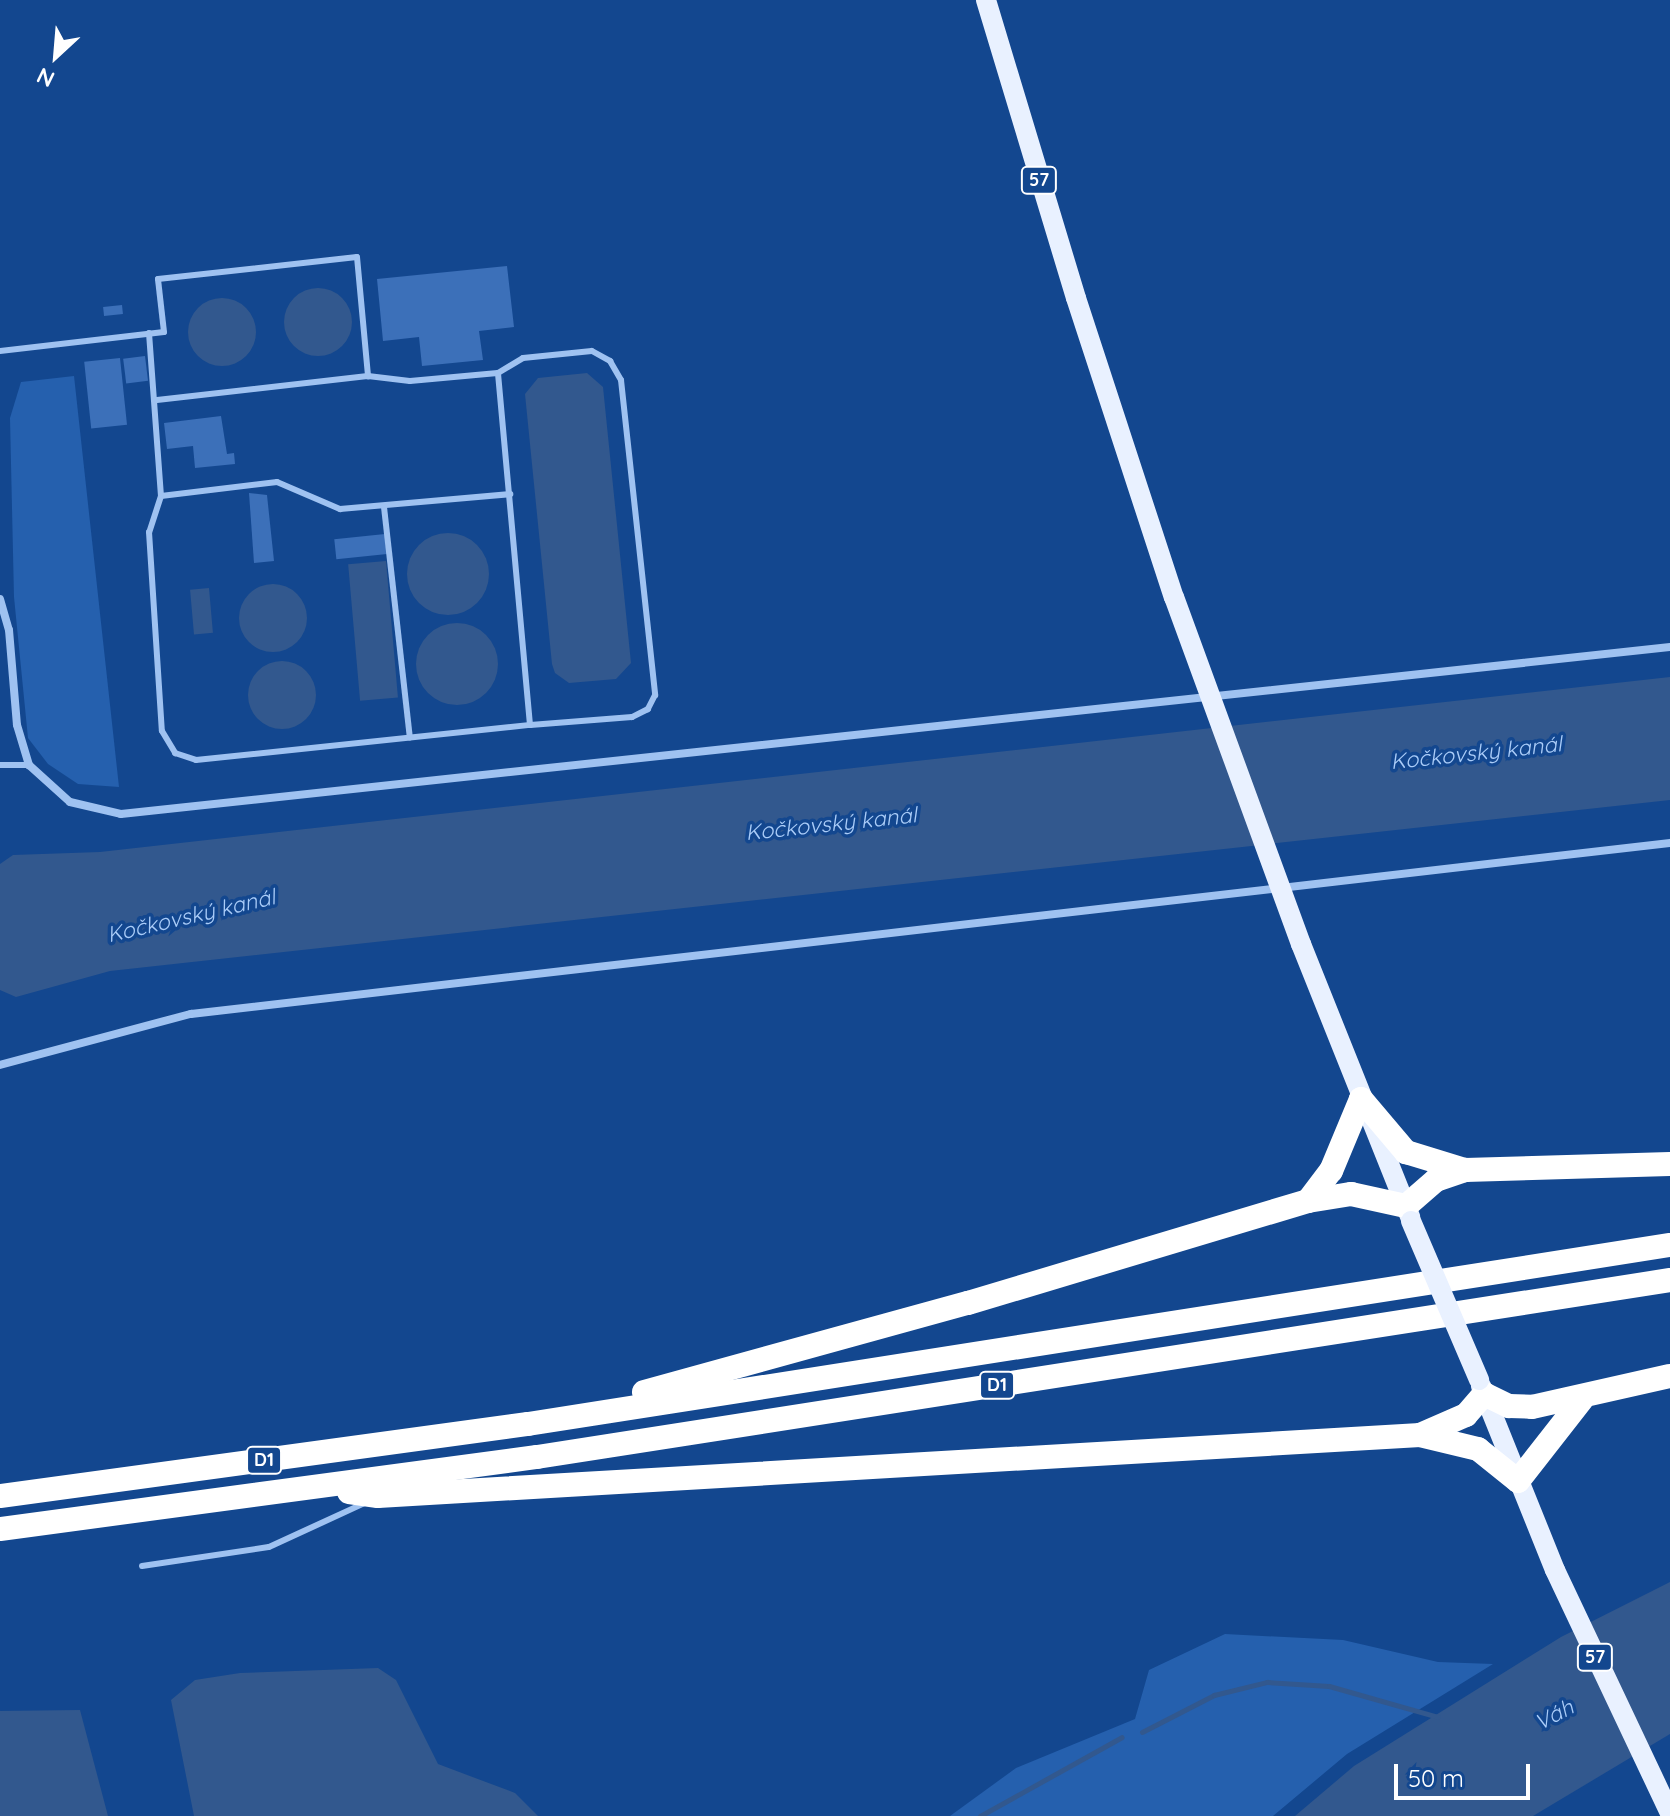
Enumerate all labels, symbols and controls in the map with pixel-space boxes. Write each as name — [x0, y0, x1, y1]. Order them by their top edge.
north arrow — [16, 16, 96, 96]
text: N — [32, 61, 59, 94]
road number: 57 — [1019, 166, 1059, 194]
water label: Kočkovský kanál — [1389, 731, 1563, 775]
water label: Kočkovský kanál — [744, 802, 918, 846]
water label: Kočkovský kanál — [104, 884, 278, 948]
road number: D1 — [979, 1371, 1015, 1399]
road number: D1 — [246, 1446, 282, 1474]
road number: 57 — [1575, 1643, 1615, 1671]
water label: Váh — [1530, 1694, 1578, 1736]
scale bar — [1398, 1748, 1534, 1798]
text: 50 m — [1408, 1763, 1464, 1793]

